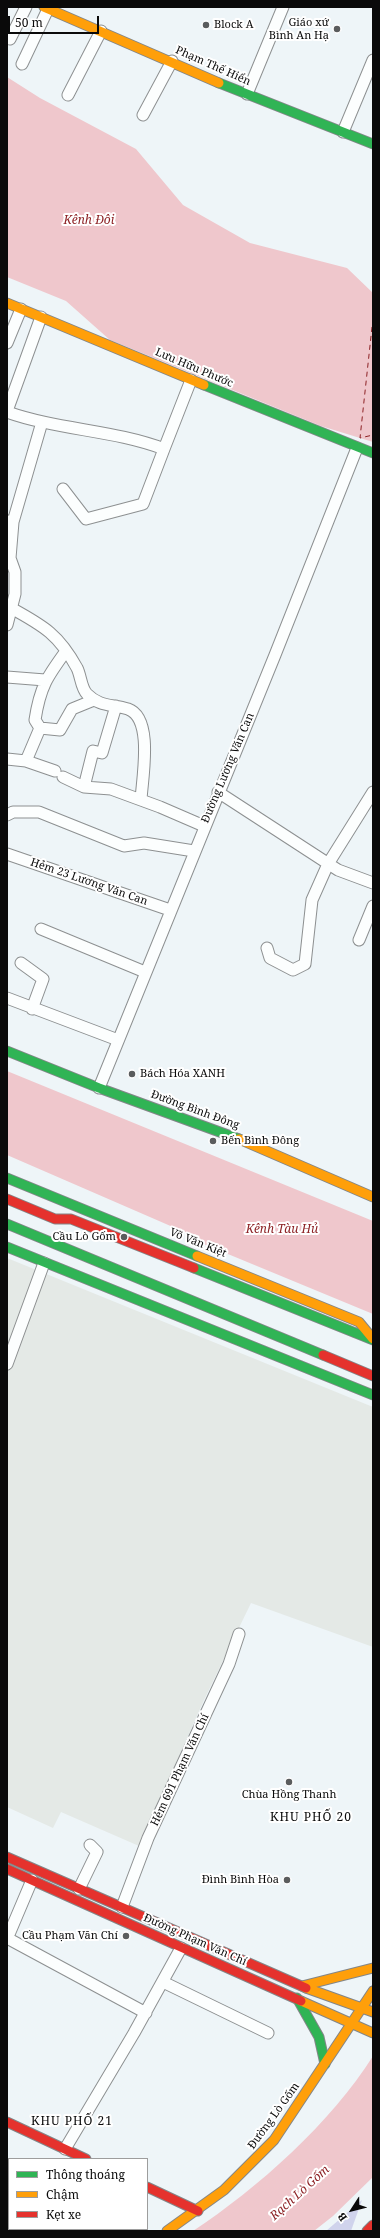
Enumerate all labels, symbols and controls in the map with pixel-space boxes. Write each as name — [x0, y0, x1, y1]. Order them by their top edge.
scale bar — [10, 8, 101, 34]
text: 50 m — [15, 14, 43, 31]
place label: Giáo xứ Bình An Hạ — [269, 16, 329, 42]
place label: Block A — [214, 18, 253, 32]
marker: Block A — [201, 20, 211, 30]
marker: Giáo xứ Bình An Hạ — [332, 24, 342, 34]
street label: Phạm Thế Hiển — [173, 44, 253, 88]
water label: Kênh Đôi — [64, 214, 114, 228]
street label: Lưu Hữu Phước — [153, 346, 235, 390]
street label: Đường Lương Văn Can — [199, 711, 257, 825]
street label: Hẻm 23 Lương Văn Can — [29, 856, 149, 908]
place label: Bách Hóa XANH — [140, 1067, 225, 1081]
marker: Bách Hóa XANH — [127, 1069, 137, 1079]
street label: Đường Bình Đông — [149, 1088, 241, 1132]
place label: Bến Bình Đông — [221, 1134, 299, 1148]
marker: Bến Bình Đông — [208, 1136, 218, 1146]
water label: Kênh Tàu Hủ — [246, 1223, 318, 1237]
street label: Võ Văn Kiệt — [168, 1226, 228, 1260]
place label: Cầu Lò Gốm — [53, 1230, 116, 1244]
marker: Cầu Lò Gốm — [119, 1232, 129, 1242]
street label: Hẻm 691 Phạm Văn Chí — [148, 1712, 212, 1828]
marker: Chùa Hồng Thanh — [284, 1777, 294, 1787]
place label: Chùa Hồng Thanh — [242, 1788, 336, 1802]
district label: KHU PHỐ 20 — [270, 1811, 352, 1825]
place label: Đình Bình Hòa — [202, 1873, 279, 1887]
marker: Đình Bình Hòa — [282, 1875, 292, 1885]
street label: Đường Phạm Văn Chí — [141, 1911, 249, 1969]
place label: Cầu Phạm Văn Chí — [22, 1929, 118, 1943]
marker: Cầu Phạm Văn Chí — [121, 1931, 131, 1941]
street label: Đường Lò Gốm — [245, 2080, 303, 2152]
district label: KHU PHỐ 21 — [31, 2115, 113, 2129]
legend — [8, 2158, 148, 2230]
water label: Rạch Lò Gốm — [267, 2163, 333, 2223]
text: Thông thoáng — [46, 2166, 125, 2183]
text: Chậm — [46, 2186, 79, 2203]
north arrow — [332, 2190, 372, 2230]
text: Kẹt xe — [46, 2206, 81, 2223]
text: B — [334, 2210, 350, 2225]

